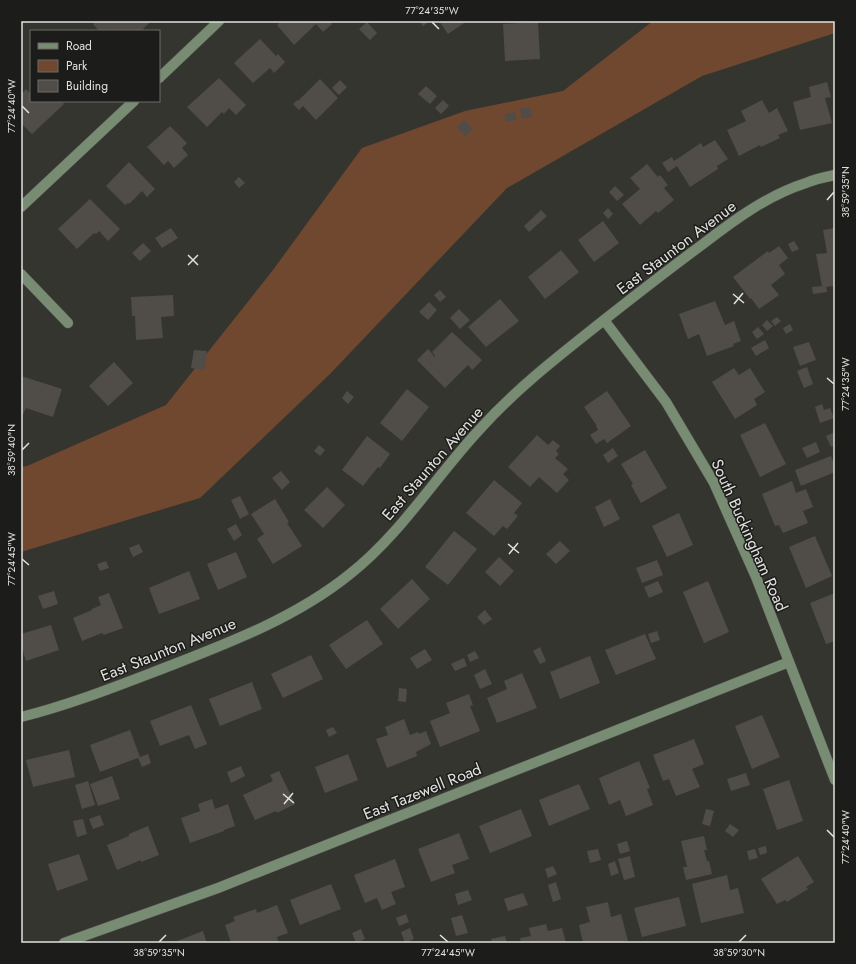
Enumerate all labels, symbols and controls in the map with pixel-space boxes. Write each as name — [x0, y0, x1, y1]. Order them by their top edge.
text: 77°24'35"W — [405, 3, 459, 18]
legend — [30, 30, 160, 102]
text: Road — [66, 37, 92, 55]
text: Park — [66, 57, 88, 75]
text: Building — [66, 77, 108, 95]
text: 77°24'40"W — [4, 79, 19, 133]
text: 38°59'35"N — [838, 166, 853, 218]
street label: East Staunton Avenue — [612, 195, 741, 300]
text: 77°24'35"W — [838, 357, 853, 411]
street label: East Staunton Avenue — [376, 401, 488, 525]
text: 38°59'40"N — [4, 424, 19, 476]
street label: South Buckingham Road — [706, 455, 794, 615]
text: 77°24'45"W — [4, 532, 19, 586]
street label: East Staunton Avenue — [97, 612, 239, 687]
street label: East Tazewell Road — [360, 757, 485, 826]
text: 77°24'40"W — [838, 810, 853, 864]
text: 38°59'35"N — [133, 945, 185, 960]
text: 77°24'45"W — [421, 945, 475, 960]
text: 38°59'30"N — [713, 945, 765, 960]

